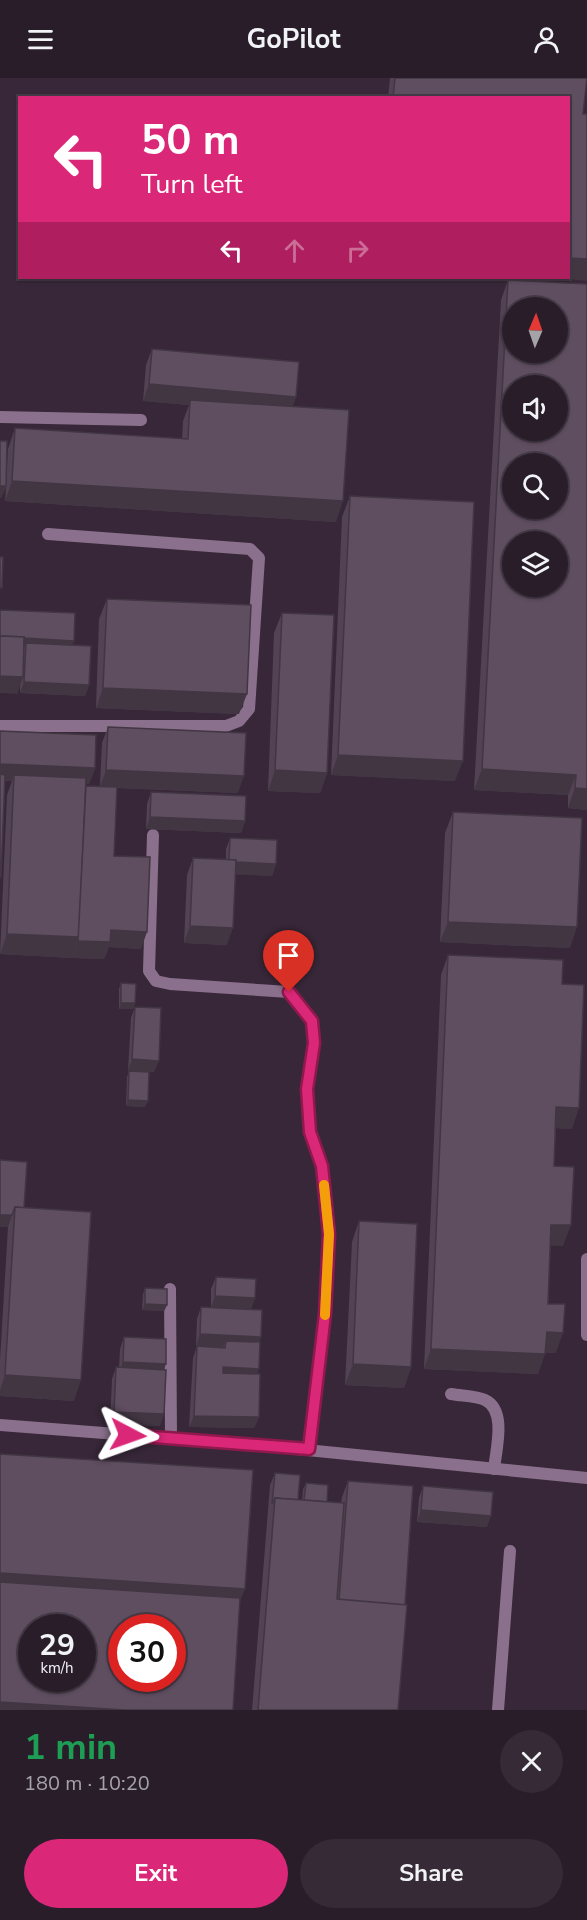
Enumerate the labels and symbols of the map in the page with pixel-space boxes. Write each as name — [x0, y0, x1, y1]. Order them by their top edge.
north arrow — [502, 297, 568, 363]
pin — [263, 930, 314, 992]
position arrow — [96, 1403, 160, 1467]
speed limit sign: 30 — [108, 1614, 186, 1692]

